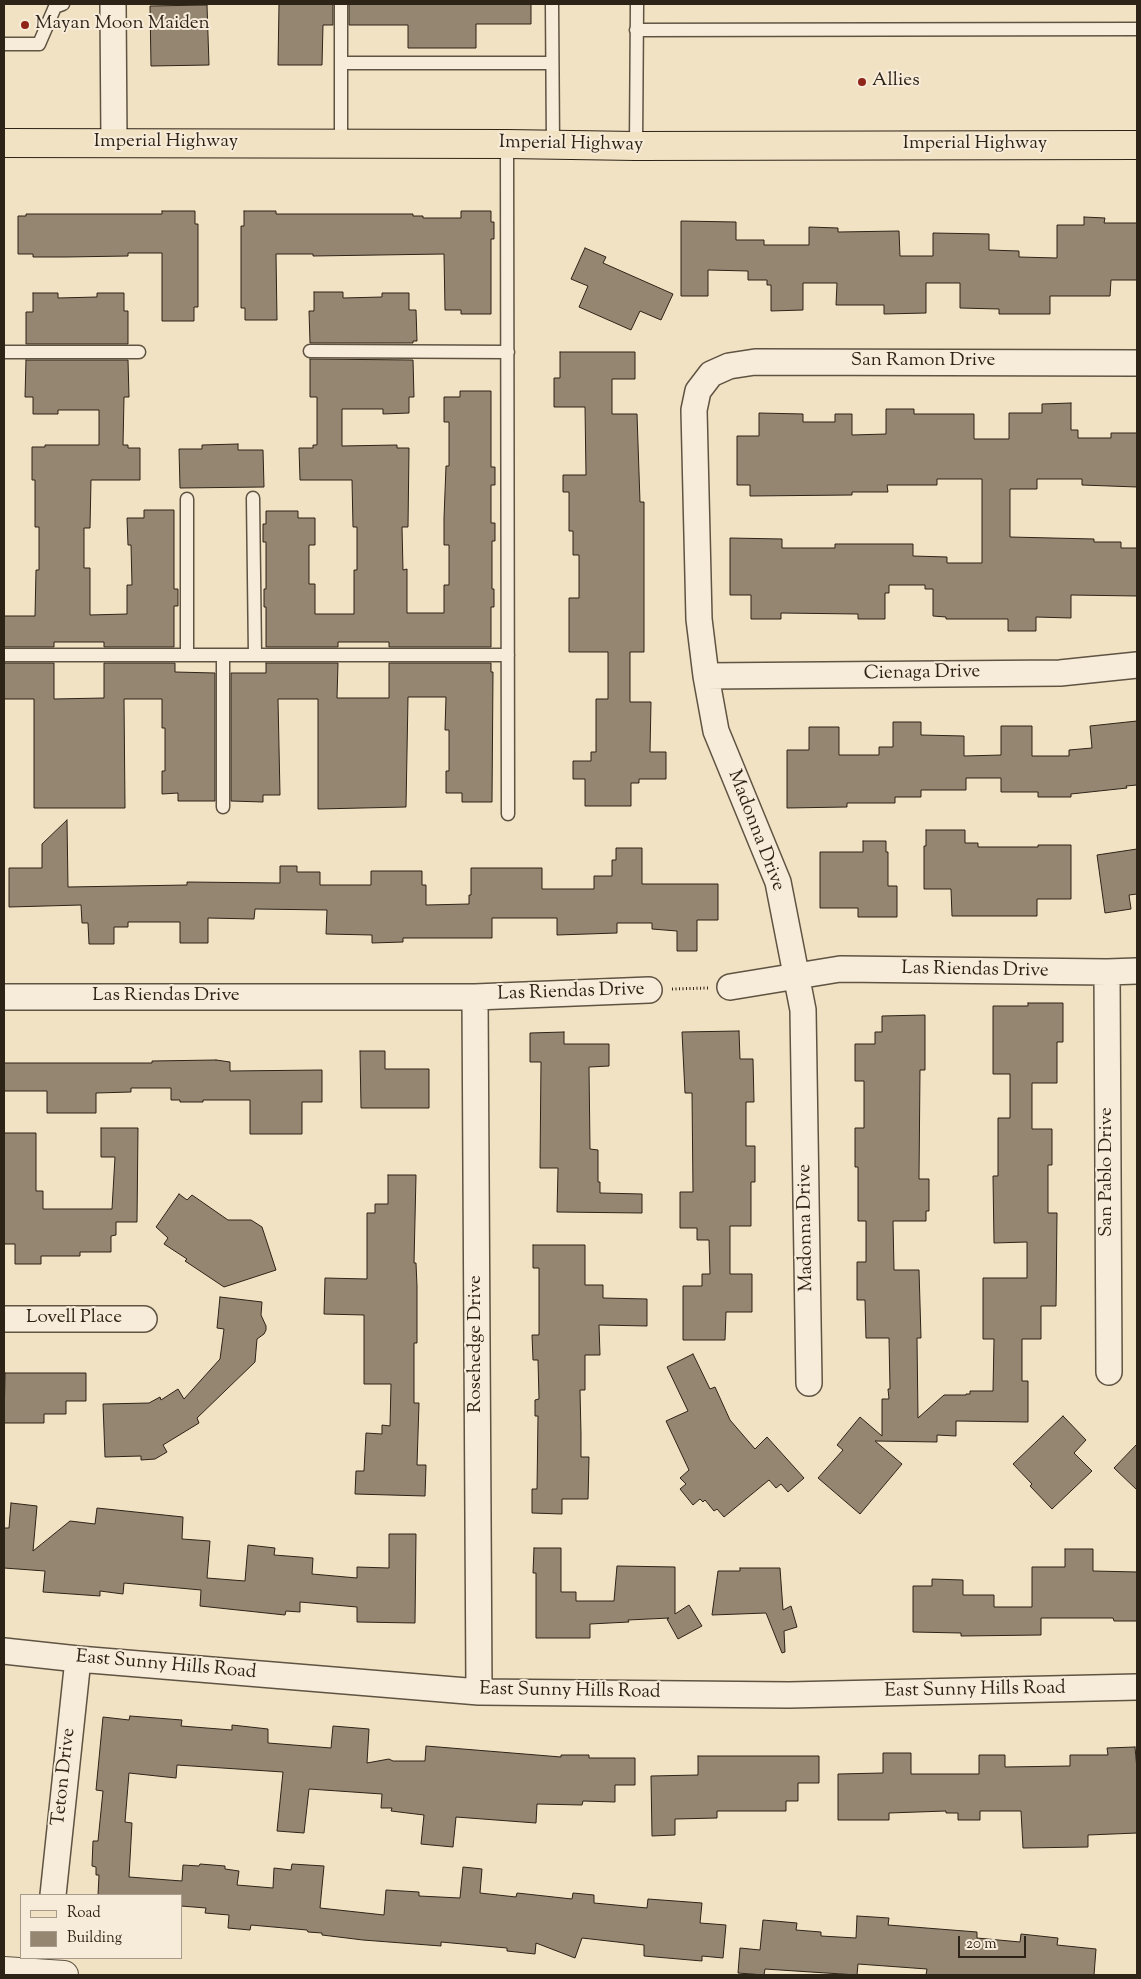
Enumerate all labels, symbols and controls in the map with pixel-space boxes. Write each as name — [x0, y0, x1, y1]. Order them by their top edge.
place label: Mayan Moon Maiden — [35, 14, 210, 36]
marker: Mayan Moon Maiden — [19, 19, 31, 31]
place label: Allies — [872, 71, 920, 93]
marker: Allies — [856, 76, 868, 88]
street label: Imperial Highway — [94, 132, 238, 154]
street label: Imperial Highway — [499, 132, 643, 158]
street label: Imperial Highway — [903, 134, 1047, 156]
street label: San Ramon Drive — [851, 351, 995, 373]
street label: Cienaga Drive — [863, 662, 981, 686]
street label: Madonna Drive — [721, 767, 789, 895]
street label: Las Riendas Drive — [901, 958, 1049, 984]
street label: Las Riendas Drive — [497, 979, 645, 1007]
street label: Las Riendas Drive — [92, 986, 240, 1008]
street label: San Pablo Drive — [1097, 1107, 1119, 1237]
street label: Madonna Drive — [794, 1164, 820, 1292]
street label: Rosehedge Drive — [466, 1275, 488, 1413]
street label: Lovell Place — [26, 1308, 122, 1330]
street label: East Sunny Hills Road — [75, 1647, 257, 1685]
street label: East Sunny Hills Road — [884, 1678, 1066, 1704]
street label: East Sunny Hills Road — [479, 1679, 661, 1705]
street label: Teton Drive — [49, 1727, 81, 1827]
legend — [20, 1894, 182, 1959]
text: Road — [67, 1903, 101, 1924]
scale bar — [961, 1926, 1028, 1958]
text: Building — [67, 1928, 122, 1949]
text: 20 m — [966, 1934, 997, 1955]

